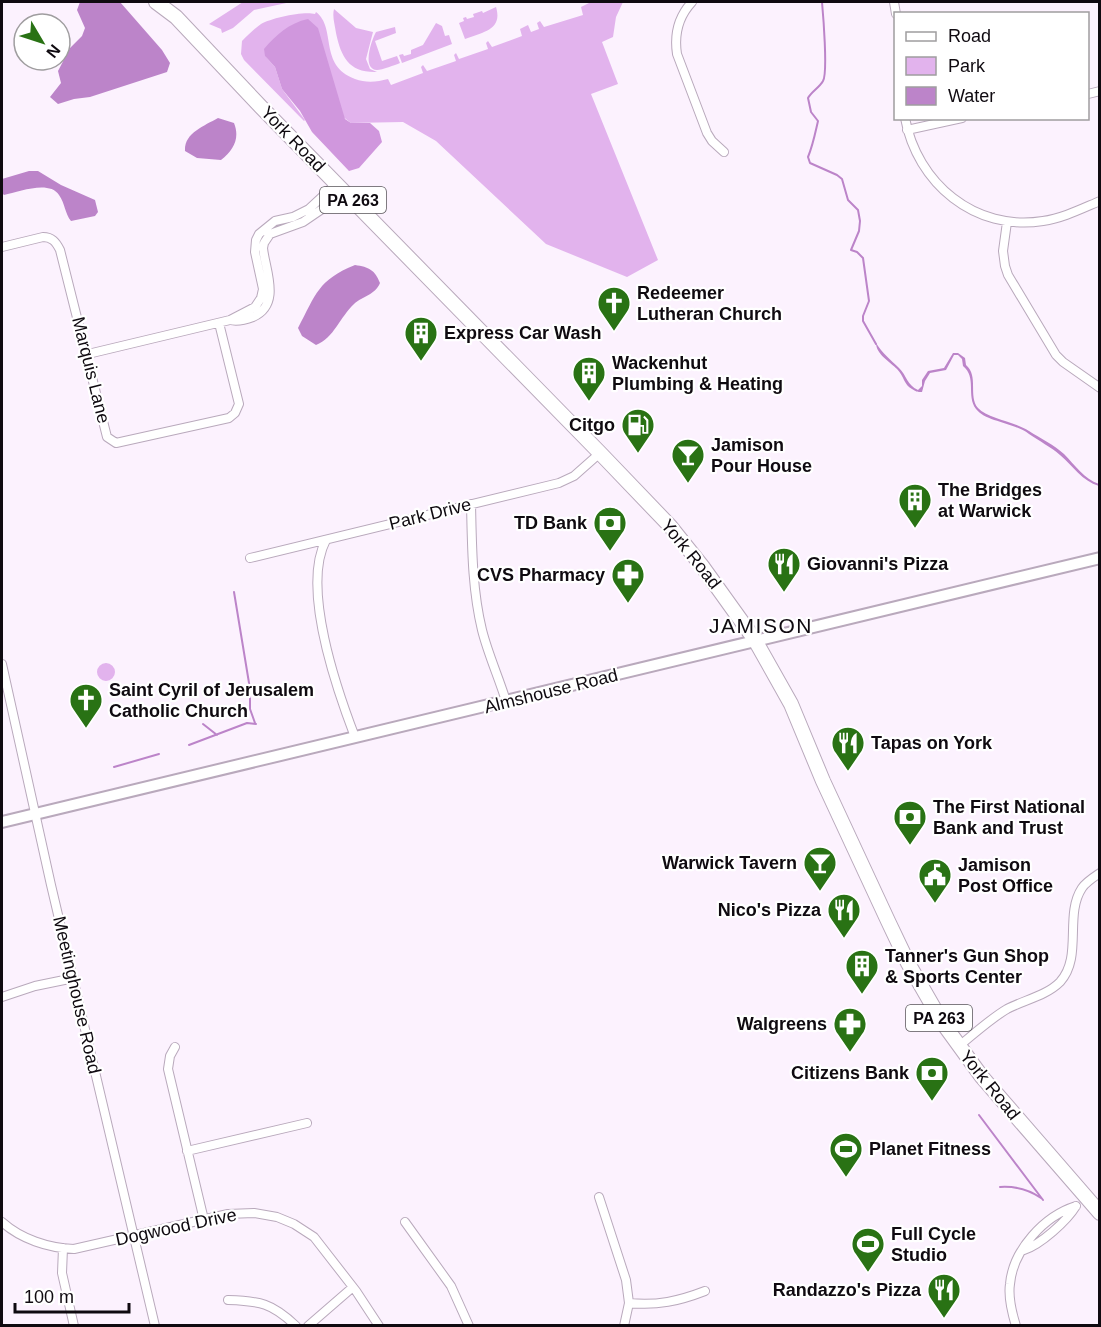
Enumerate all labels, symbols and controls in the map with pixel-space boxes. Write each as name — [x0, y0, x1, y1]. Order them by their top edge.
north arrow — [12, 12, 72, 72]
legend — [894, 12, 1089, 120]
text: Road — [948, 26, 991, 46]
text: N — [43, 41, 64, 61]
text: Park — [948, 56, 986, 76]
text: Water — [948, 86, 995, 106]
street label: York Road — [257, 102, 329, 176]
road number: PA 263 — [320, 187, 386, 213]
place label: Redeemer Lutheran Church — [637, 283, 782, 324]
church icon: Redeemer Lutheran Church — [596, 285, 632, 332]
street label: Marquis Lane — [68, 315, 114, 425]
building icon: Express Car Wash — [403, 315, 439, 362]
place label: Express Car Wash — [444, 323, 601, 343]
place label: Wackenhut Plumbing & Heating — [612, 353, 783, 394]
building icon: Wackenhut Plumbing & Heating — [571, 355, 607, 402]
fuel station icon: Citgo — [620, 407, 656, 454]
place label: Citgo — [569, 415, 615, 435]
place label: Jamison Pour House — [711, 435, 812, 476]
bar icon: Jamison Pour House — [670, 437, 706, 484]
place label: The Bridges at Warwick — [938, 480, 1042, 521]
building icon: The Bridges at Warwick — [897, 482, 933, 529]
street label: Park Drive — [387, 494, 473, 534]
bank icon: TD Bank — [592, 505, 628, 552]
place label: TD Bank — [514, 513, 588, 533]
street label: York Road — [657, 515, 725, 593]
restaurant icon: Giovanni's Pizza — [766, 546, 802, 593]
place label: Giovanni's Pizza — [807, 554, 949, 574]
pharmacy icon: CVS Pharmacy — [610, 557, 646, 604]
place label: CVS Pharmacy — [477, 565, 605, 585]
district label: JAMISON — [709, 614, 813, 637]
street label: Almshouse Road — [482, 665, 620, 717]
place label: Saint Cyril of Jerusalem Catholic Church — [109, 680, 314, 721]
church icon: Saint Cyril of Jerusalem Catholic Church — [68, 682, 104, 729]
restaurant icon: Tapas on York — [830, 725, 866, 772]
place label: Tapas on York — [871, 733, 993, 753]
place label: The First National Bank and Trust — [933, 797, 1085, 838]
bank icon: The First National Bank and Trust — [892, 799, 928, 846]
bar icon: Warwick Tavern — [802, 845, 838, 892]
place label: Warwick Tavern — [662, 853, 797, 873]
place label: Jamison Post Office — [958, 855, 1053, 896]
public building icon: Jamison Post Office — [917, 857, 953, 904]
restaurant icon: Nico's Pizza — [826, 892, 862, 939]
place label: Nico's Pizza — [718, 900, 822, 920]
street label: Meetinghouse Road — [49, 914, 105, 1076]
place label: Tanner's Gun Shop & Sports Center — [885, 946, 1049, 987]
building icon: Tanner's Gun Shop & Sports Center — [844, 948, 880, 995]
road number: PA 263 — [906, 1005, 972, 1031]
pharmacy icon: Walgreens — [832, 1006, 868, 1053]
place label: Walgreens — [737, 1014, 827, 1034]
street label: York Road — [956, 1046, 1024, 1124]
bank icon: Citizens Bank — [914, 1055, 950, 1102]
place label: Citizens Bank — [791, 1063, 910, 1083]
sports icon: Planet Fitness — [828, 1131, 864, 1178]
place label: Planet Fitness — [869, 1139, 991, 1159]
street label: Dogwood Drive — [114, 1204, 238, 1250]
place label: Full Cycle Studio — [891, 1224, 976, 1265]
sports icon: Full Cycle Studio — [850, 1226, 886, 1273]
restaurant icon: Randazzo's Pizza — [926, 1272, 962, 1319]
scale bar — [15, 1276, 129, 1314]
place label: Randazzo's Pizza — [773, 1280, 922, 1300]
text: 100 m — [24, 1287, 74, 1307]

